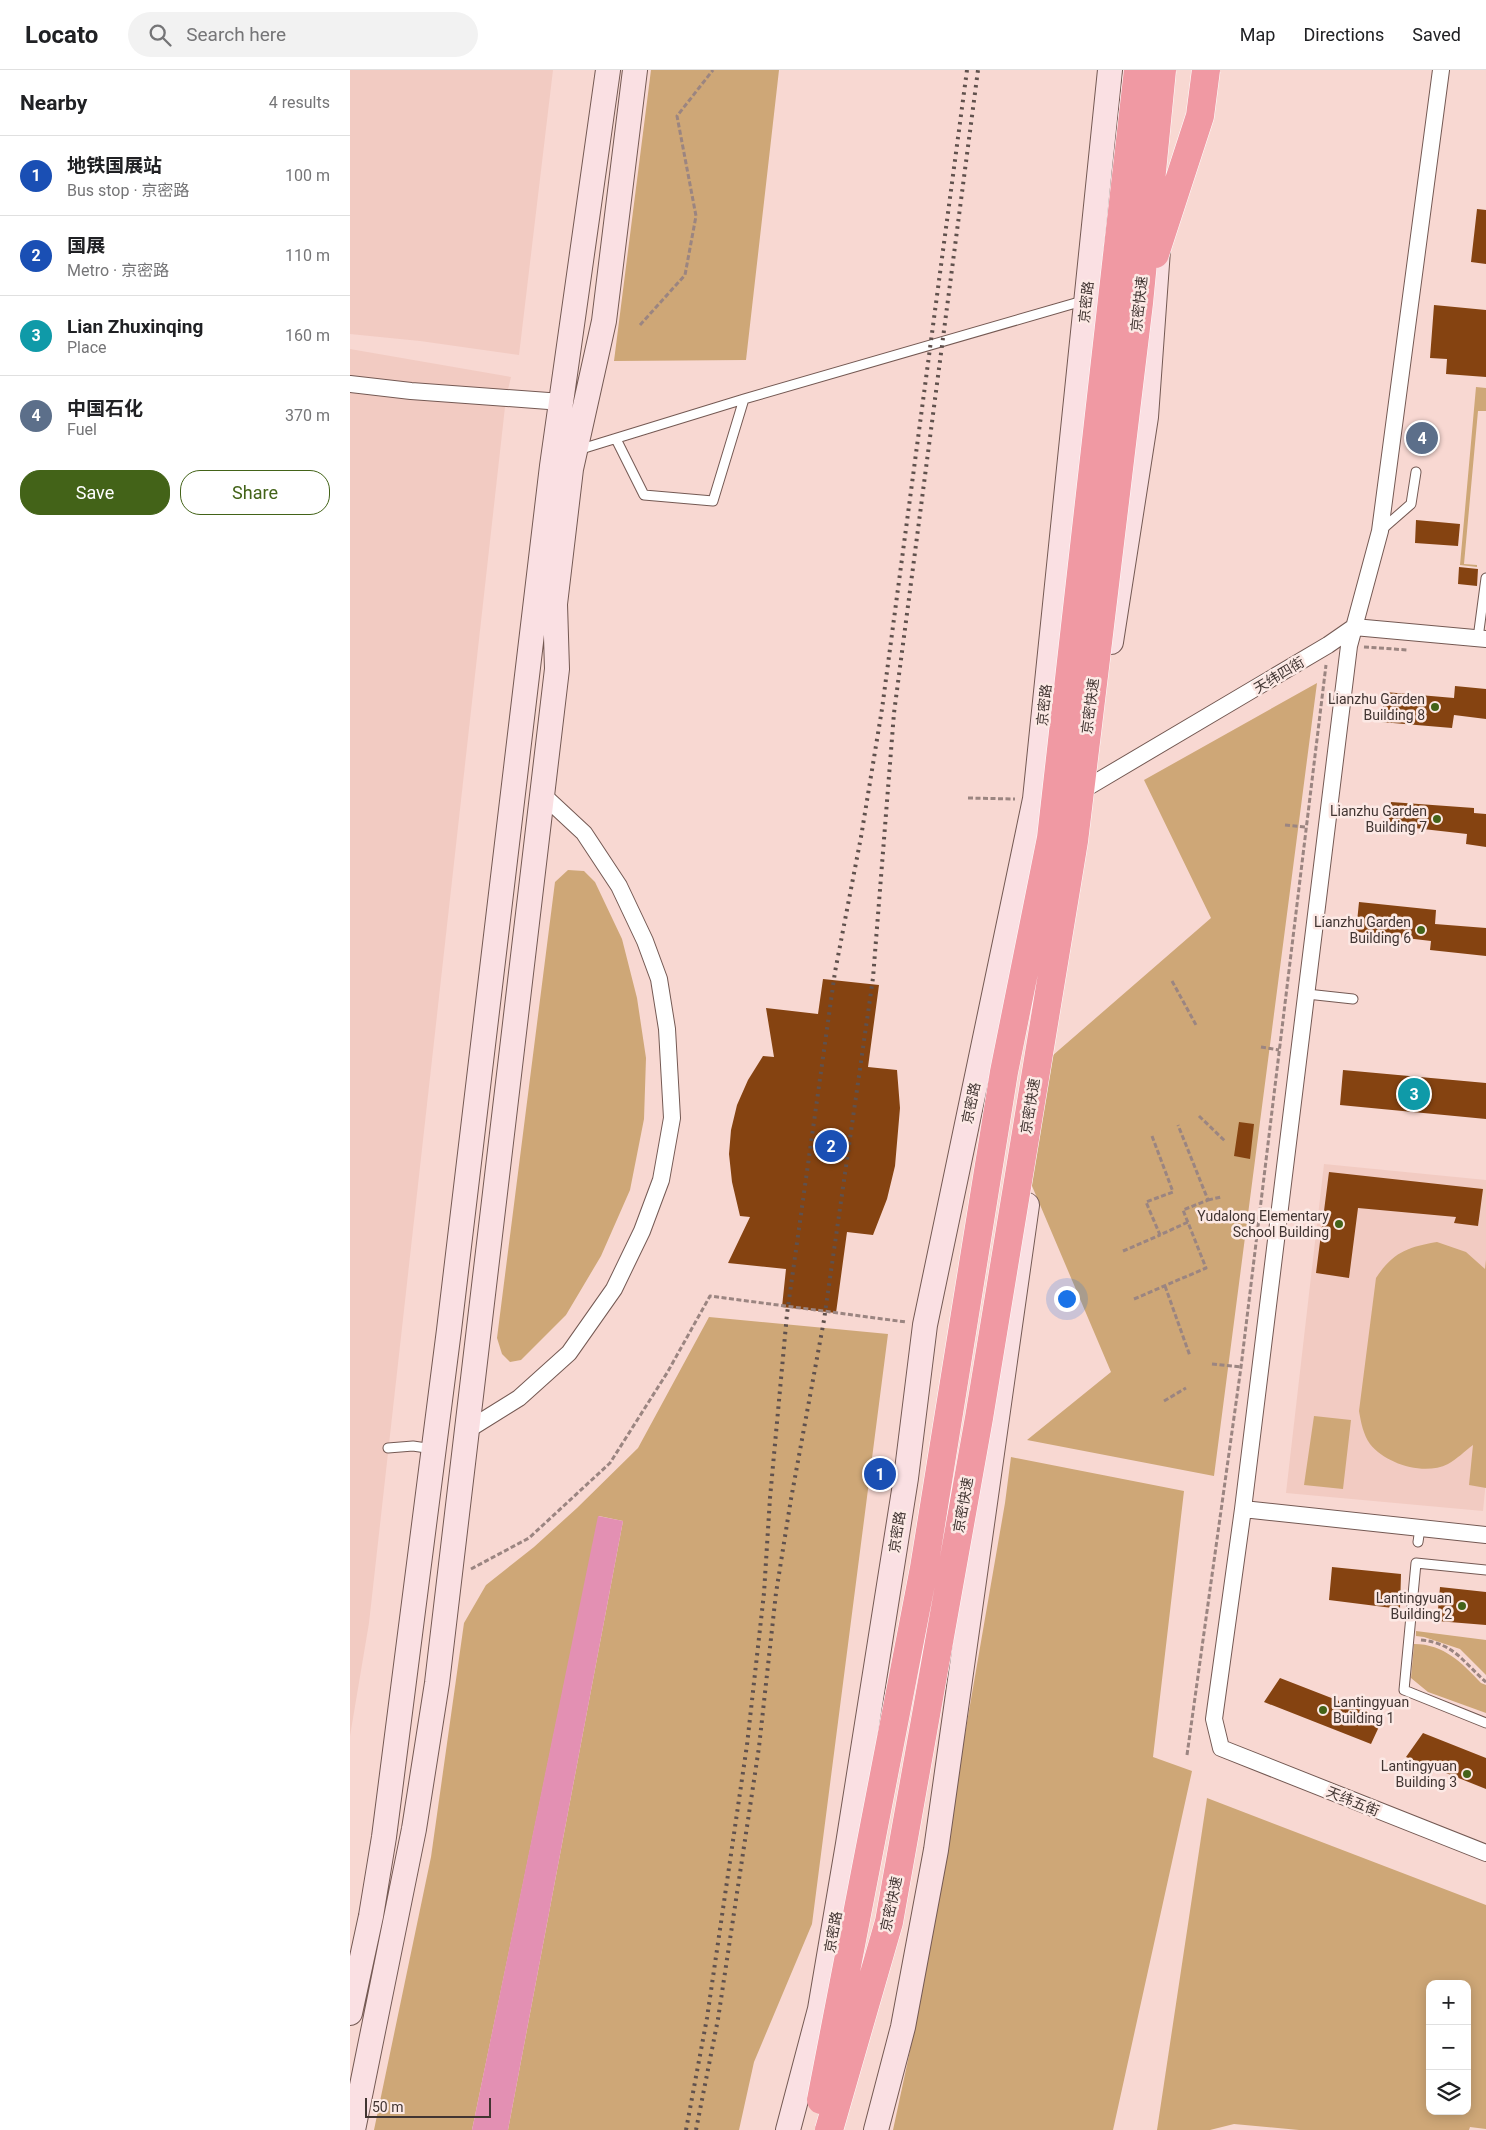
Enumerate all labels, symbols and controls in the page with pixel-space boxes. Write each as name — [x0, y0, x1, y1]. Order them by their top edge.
search box — [128, 12, 478, 57]
text: Locato — [25, 21, 98, 49]
icon: search — [146, 21, 174, 49]
text: Search here — [186, 23, 286, 46]
text: Map — [1240, 24, 1275, 45]
text: Directions — [1303, 24, 1384, 45]
text: Saved — [1412, 24, 1461, 45]
text: Nearby — [20, 91, 87, 115]
text: 4 results — [269, 93, 330, 112]
text: 地铁国展站 — [67, 154, 162, 177]
text: 1 — [31, 166, 41, 185]
text: 100 m — [285, 166, 330, 185]
text: Bus stop · 京密路 — [67, 181, 190, 200]
text: 国展 — [67, 234, 105, 257]
text: 2 — [31, 246, 41, 265]
text: 110 m — [285, 246, 330, 265]
text: Metro · 京密路 — [67, 261, 169, 280]
street label: 京密快速 — [1128, 275, 1150, 333]
street label: 京密路 — [1076, 280, 1096, 324]
text: Lian Zhuxinqing — [67, 315, 203, 338]
text: 3 — [31, 326, 41, 345]
text: 160 m — [285, 326, 330, 345]
text: Place — [67, 338, 107, 357]
text: 中国石化 — [67, 397, 143, 420]
text: 4 — [31, 406, 41, 425]
text: 370 m — [285, 406, 330, 425]
pin: 4 — [1406, 419, 1438, 457]
text: Fuel — [67, 420, 97, 439]
button: Save — [20, 470, 170, 515]
button: Share — [180, 470, 330, 515]
street label: 天纬四街 — [1251, 654, 1307, 696]
street label: 京密快速 — [1079, 677, 1101, 735]
street label: 京密路 — [1034, 683, 1054, 727]
place label: Lianzhu Garden Building 8 — [1328, 691, 1425, 723]
marker: Lianzhu Garden Building 8 — [1429, 701, 1441, 713]
place label: Lianzhu Garden Building 7 — [1330, 803, 1427, 835]
marker: Lianzhu Garden Building 7 — [1431, 813, 1443, 825]
place label: Lianzhu Garden Building 6 — [1314, 914, 1411, 946]
marker: Lianzhu Garden Building 6 — [1415, 924, 1427, 936]
pin: 3 — [1398, 1075, 1430, 1113]
street label: 京密快速 — [1018, 1077, 1042, 1135]
street label: 京密路 — [959, 1081, 983, 1125]
pin: 2 — [815, 1127, 847, 1165]
place label: Yudalong Elementary School Building — [1197, 1208, 1329, 1240]
marker: Yudalong Elementary School Building — [1333, 1218, 1345, 1230]
your location — [1054, 1286, 1080, 1312]
pin: 1 — [864, 1455, 896, 1493]
street label: 京密快速 — [950, 1476, 976, 1534]
street label: 京密路 — [886, 1510, 908, 1554]
place label: Lantingyuan Building 2 — [1376, 1590, 1452, 1622]
marker: Lantingyuan Building 2 — [1456, 1600, 1468, 1612]
place label: Lantingyuan Building 1 — [1333, 1694, 1409, 1726]
marker: Lantingyuan Building 1 — [1317, 1704, 1329, 1716]
place label: Lantingyuan Building 3 — [1381, 1758, 1457, 1790]
marker: Lantingyuan Building 3 — [1461, 1768, 1473, 1780]
street label: 天纬五街 — [1324, 1783, 1382, 1819]
street label: 京密快速 — [877, 1875, 905, 1933]
street label: 京密路 — [821, 1910, 845, 1954]
map controls — [1426, 1980, 1471, 2115]
button: + — [1426, 1980, 1471, 2025]
button: − — [1426, 2025, 1471, 2070]
button: layers — [1426, 2070, 1471, 2115]
scale bar — [365, 2095, 491, 2118]
text: 50 m — [372, 2099, 404, 2115]

